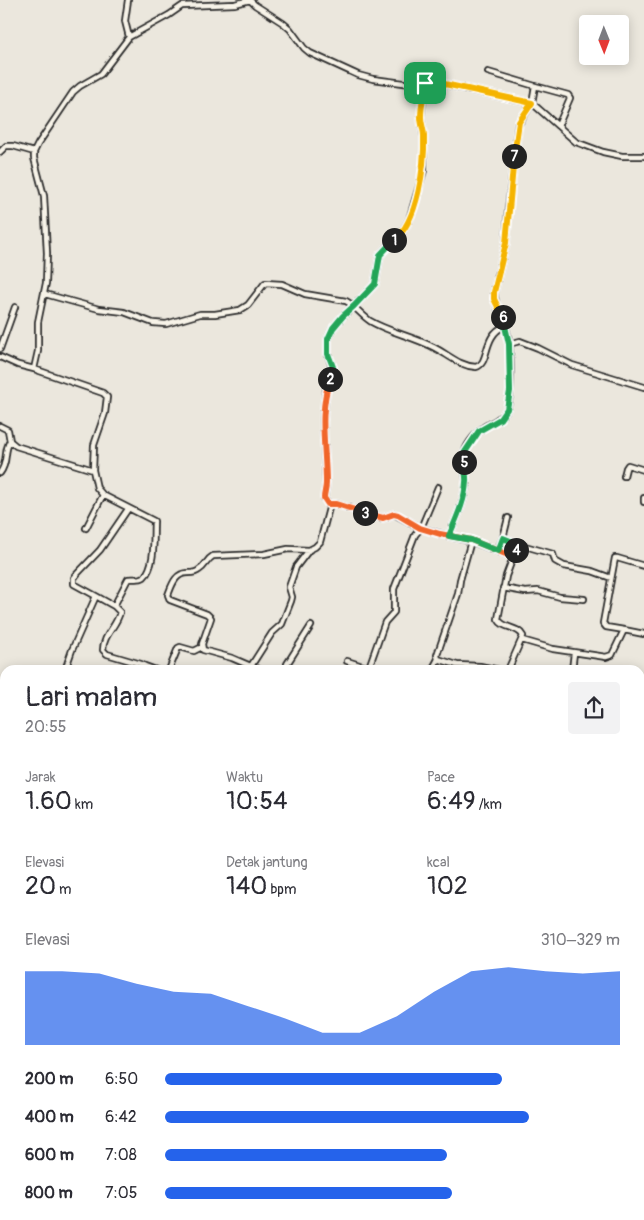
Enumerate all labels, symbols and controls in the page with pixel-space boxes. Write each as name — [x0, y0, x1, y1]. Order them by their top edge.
north arrow — [579, 15, 629, 65]
map controls — [579, 15, 629, 65]
pin — [404, 62, 446, 104]
icon: arrive — [411, 69, 439, 97]
pin: 7 — [502, 144, 526, 168]
text: 7 — [511, 148, 518, 165]
pin: 1 — [382, 228, 406, 252]
text: 1 — [392, 232, 397, 249]
pin: 6 — [490, 304, 516, 330]
text: 6 — [499, 309, 508, 326]
pin: 2 — [318, 366, 342, 392]
text: 2 — [327, 371, 334, 388]
pin: 5 — [452, 450, 476, 474]
text: 5 — [461, 454, 468, 471]
pin: 3 — [352, 500, 378, 526]
text: 3 — [362, 505, 369, 522]
pin: 4 — [504, 538, 528, 562]
text: 4 — [512, 542, 521, 559]
text: Lari malam — [25, 680, 157, 715]
button: share — [568, 682, 620, 734]
text: 20:55 — [25, 717, 67, 737]
text: Jarak — [25, 769, 56, 786]
text: Waktu — [226, 769, 263, 786]
text: Pace — [427, 769, 455, 786]
text: 1.60 — [25, 786, 72, 817]
text: 10:54 — [226, 786, 288, 817]
text: 6:49 — [427, 786, 476, 817]
text: km — [72, 796, 93, 813]
text: /km — [476, 796, 502, 813]
text: Elevasi — [25, 854, 64, 871]
text: Detak jantung — [226, 854, 307, 871]
text: kcal — [427, 854, 450, 871]
text: 20 — [25, 871, 56, 902]
text: 140 — [226, 871, 267, 902]
text: 102 — [427, 871, 468, 902]
text: m — [56, 881, 72, 898]
text: bpm — [267, 881, 296, 898]
text: Elevasi — [25, 930, 70, 950]
text: 310–329 m — [541, 930, 620, 950]
text: 200 m — [25, 1069, 73, 1089]
text: 6:50 — [105, 1069, 138, 1089]
text: 400 m — [25, 1107, 74, 1127]
text: 6:42 — [105, 1107, 137, 1127]
text: 600 m — [25, 1145, 74, 1165]
text: 7:08 — [105, 1145, 137, 1165]
text: 800 m — [25, 1183, 73, 1203]
text: 7:05 — [105, 1183, 137, 1203]

